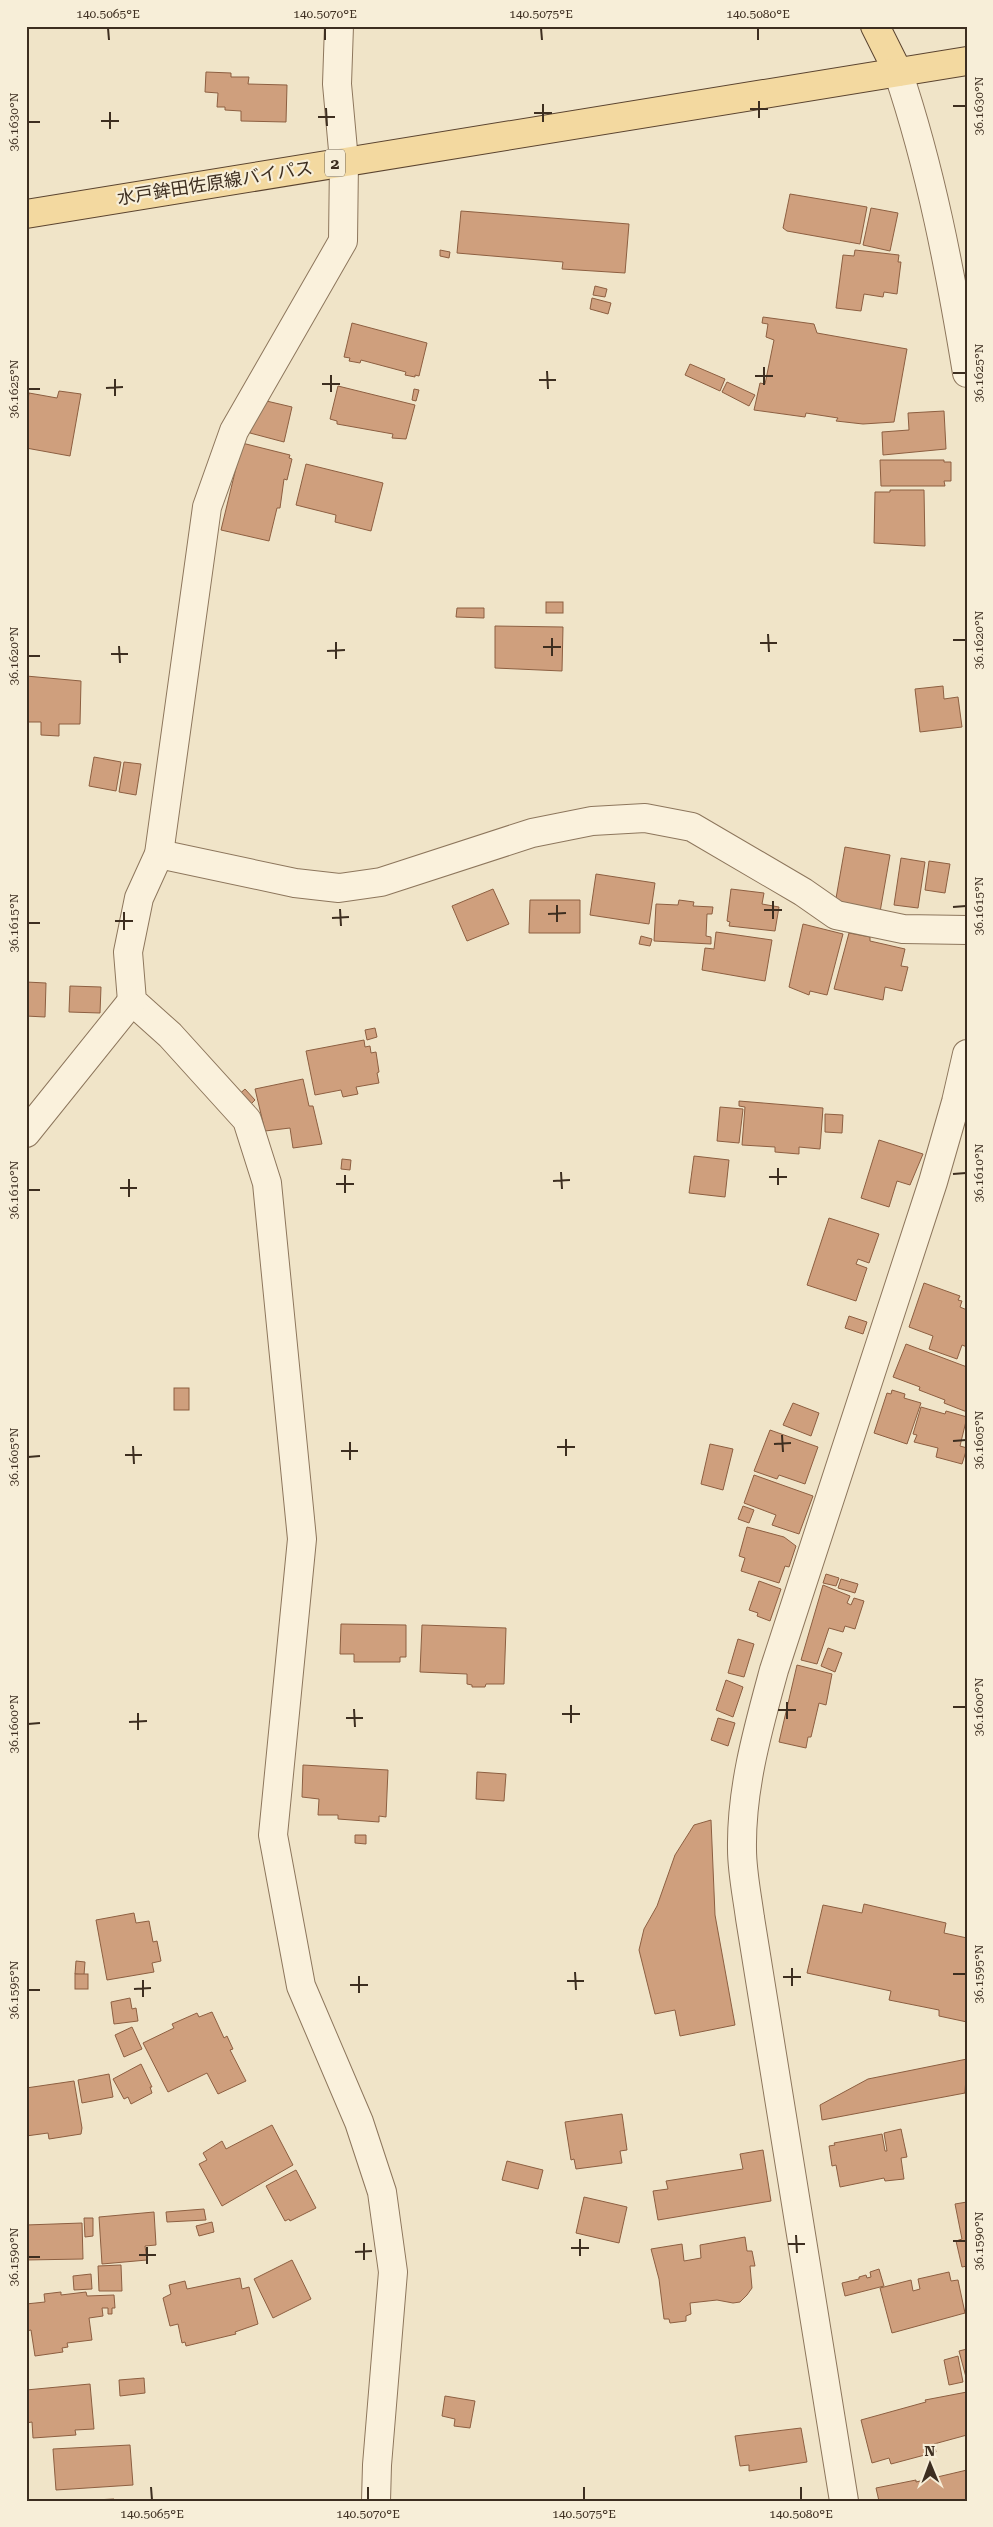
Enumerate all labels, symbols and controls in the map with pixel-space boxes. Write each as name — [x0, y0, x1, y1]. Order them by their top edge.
text: 140.5065°E — [76, 7, 140, 21]
text: 140.5070°E — [293, 7, 357, 21]
text: 140.5075°E — [509, 7, 573, 21]
text: 140.5080°E — [726, 7, 790, 21]
text: 36.1630°N — [972, 76, 986, 135]
text: 36.1630°N — [7, 92, 21, 151]
road number: 2 — [325, 150, 345, 177]
street label: 水戸鉾田佐原線バイパス — [116, 157, 314, 208]
text: 36.1625°N — [972, 343, 986, 402]
text: 36.1625°N — [7, 359, 21, 418]
text: 36.1620°N — [972, 610, 986, 669]
text: 36.1620°N — [7, 626, 21, 685]
text: 36.1615°N — [972, 876, 986, 935]
text: 36.1615°N — [7, 893, 21, 952]
text: 36.1610°N — [972, 1143, 986, 1202]
text: 36.1610°N — [7, 1160, 21, 1219]
text: 36.1605°N — [972, 1410, 986, 1469]
text: 36.1605°N — [7, 1427, 21, 1486]
text: 36.1600°N — [972, 1677, 986, 1736]
text: 36.1600°N — [7, 1694, 21, 1753]
text: 36.1595°N — [972, 1944, 986, 2003]
text: 36.1595°N — [7, 1960, 21, 2019]
text: 36.1590°N — [972, 2211, 986, 2270]
text: 36.1590°N — [7, 2227, 21, 2286]
north arrow — [906, 2440, 956, 2490]
text: N — [924, 2443, 936, 2459]
text: 140.5065°E — [120, 2507, 184, 2521]
text: 140.5070°E — [336, 2507, 400, 2521]
text: 140.5075°E — [552, 2507, 616, 2521]
text: 140.5080°E — [769, 2507, 833, 2521]

